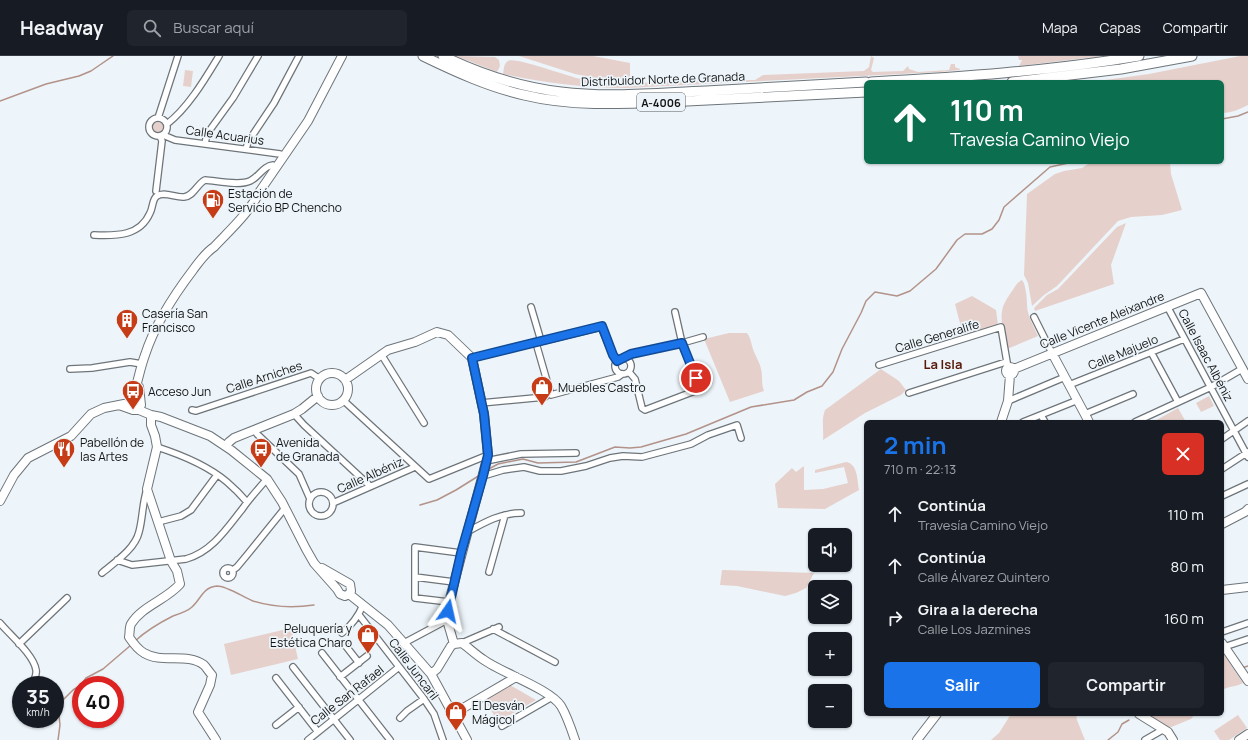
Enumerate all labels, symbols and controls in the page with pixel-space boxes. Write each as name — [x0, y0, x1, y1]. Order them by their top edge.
search box — [127, 10, 407, 46]
text: Headway — [20, 15, 103, 41]
icon: search — [141, 17, 163, 39]
text: Buscar aquí — [173, 17, 254, 38]
text: Mapa — [1042, 18, 1078, 37]
text: Capas — [1100, 18, 1141, 37]
text: Compartir — [1163, 18, 1228, 37]
street label: Distribuidor Norte de Granada — [581, 68, 745, 90]
text: 110 m — [950, 91, 1024, 129]
road number: A-4006 — [637, 93, 685, 111]
icon: ahead — [884, 96, 936, 148]
street label: Calle Acuarius — [185, 121, 265, 149]
text: Travesía Camino Viejo — [950, 127, 1130, 151]
place label: Estación de Servicio BP Chencho — [228, 185, 342, 216]
fuel station icon: Estación de Servicio BP Chencho — [200, 187, 226, 220]
street label: Calle Vicente Aleixandre — [1037, 287, 1167, 353]
place label: Casería San Francisco — [142, 305, 208, 336]
street label: Calle Isaac Albéniz — [1174, 306, 1238, 404]
building icon: Casería San Francisco — [114, 307, 140, 340]
street label: Calle Generalife — [893, 315, 981, 357]
street label: Calle Majuelo — [1085, 330, 1161, 374]
district label: La Isla — [924, 355, 962, 373]
street label: Calle Arniches — [224, 357, 304, 397]
pin — [679, 361, 713, 395]
icon: arrive — [685, 367, 707, 389]
shop icon: Muebles Castro — [529, 374, 555, 407]
bus stop icon: Acceso Jun — [120, 378, 146, 411]
place label: Muebles Castro — [558, 379, 646, 396]
place label: Acceso Jun — [148, 383, 211, 400]
text: 2 min — [884, 428, 946, 461]
button: close — [1162, 433, 1204, 475]
place label: Pabellón de las Artes — [80, 434, 144, 465]
place label: Avenida de Granada — [276, 434, 339, 465]
restaurant icon: Pabellón de las Artes — [51, 436, 77, 469]
bus stop icon: Avenida de Granada — [248, 436, 274, 469]
street label: Calle Albéniz — [334, 453, 406, 497]
text: 710 m · 22:13 — [884, 460, 956, 478]
text: Continúa — [918, 495, 986, 516]
icon: ahead — [884, 503, 906, 525]
text: 110 m — [1167, 504, 1204, 525]
text: Travesía Camino Viejo — [918, 516, 1048, 534]
map controls — [808, 528, 852, 728]
button: sound — [808, 528, 852, 572]
text: Continúa — [918, 547, 986, 568]
icon: ahead — [884, 555, 906, 577]
text: 80 m — [1170, 556, 1204, 577]
text: Calle Álvarez Quintero — [918, 568, 1050, 586]
button: layers — [808, 580, 852, 624]
position arrow — [427, 590, 469, 632]
text: Gira a la derecha — [918, 599, 1038, 620]
icon: right — [884, 607, 906, 629]
text: 160 m — [1164, 608, 1204, 629]
place label: Peluquería y Estética Charo — [270, 620, 353, 651]
text: Calle Los Jazmines — [918, 620, 1031, 638]
shop icon: Peluquería y Estética Charo — [355, 622, 381, 655]
button: + — [808, 632, 852, 676]
street label: Calle Juncaril — [385, 635, 443, 703]
street label: Calle San Rafael — [307, 661, 387, 729]
button: Salir — [884, 662, 1040, 708]
button: Compartir — [1048, 662, 1204, 708]
speed limit sign: 40 — [72, 676, 124, 728]
text: 35 — [26, 683, 50, 710]
button: − — [808, 684, 852, 728]
place label: El Desván Mágicol — [472, 697, 525, 728]
shop icon: El Desván Mágicol — [443, 699, 469, 732]
text: km/h — [26, 705, 50, 719]

